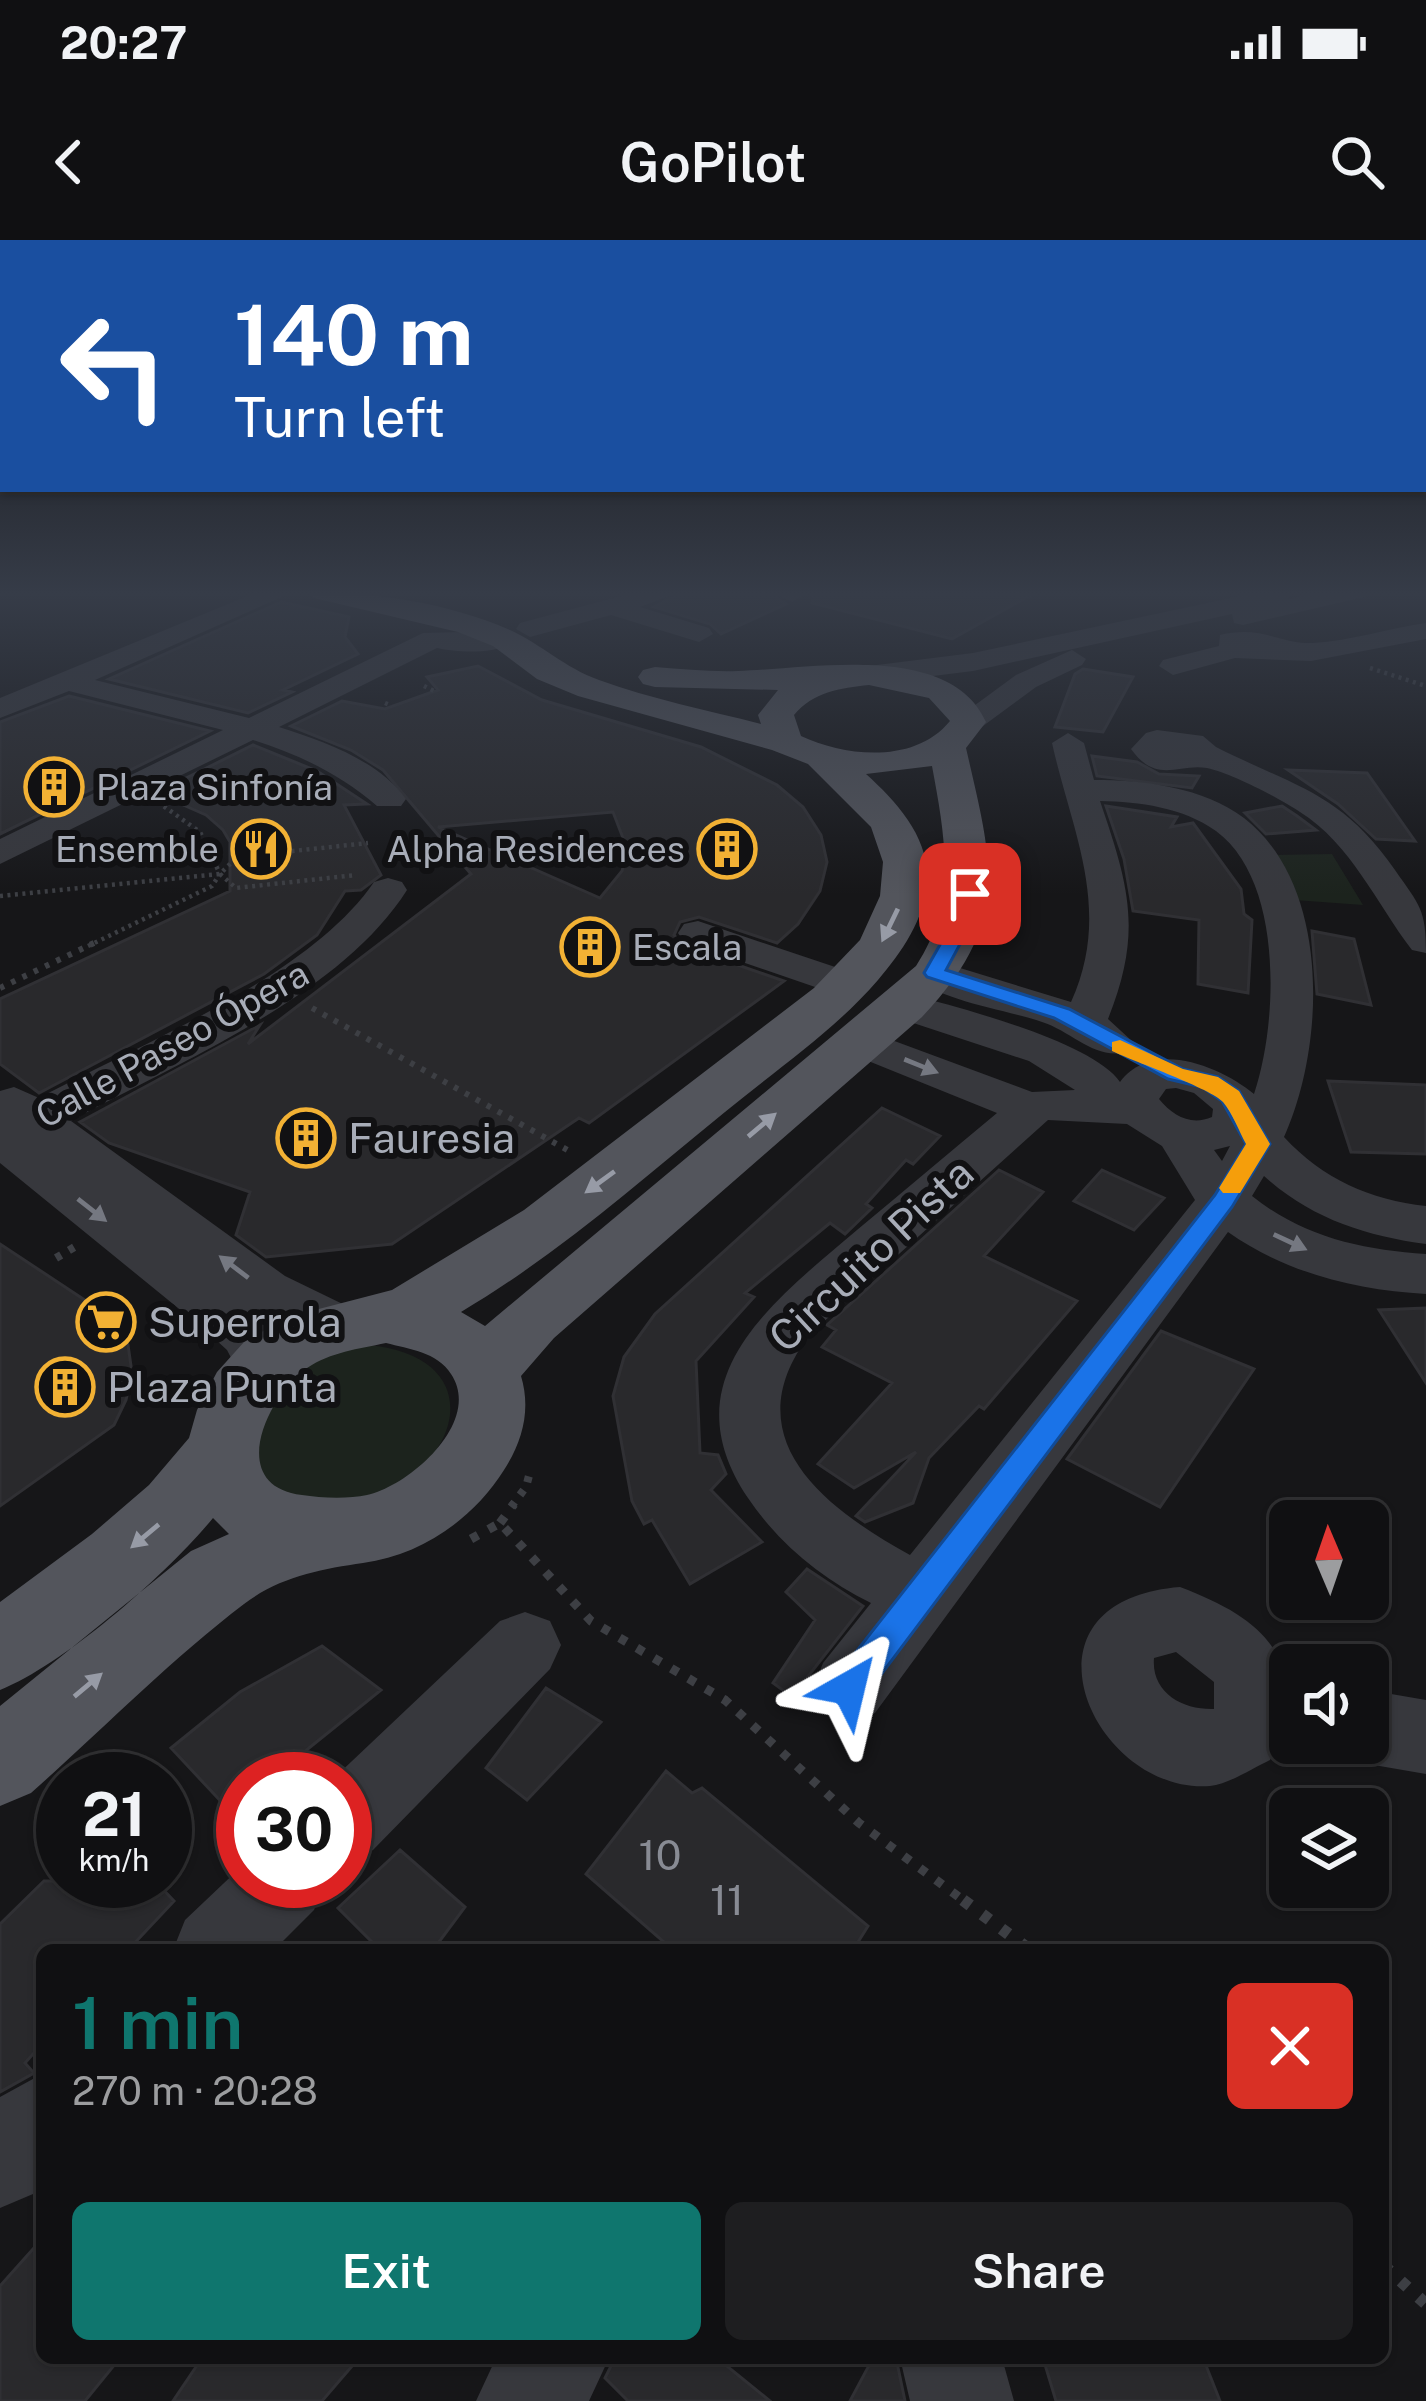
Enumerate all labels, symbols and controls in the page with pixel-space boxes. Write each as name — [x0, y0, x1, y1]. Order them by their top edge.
text: 20:27 — [60, 16, 187, 69]
icon: back — [36, 129, 102, 195]
icon: search — [1324, 129, 1390, 195]
text: GoPilot — [620, 131, 806, 194]
text: 140 m — [234, 285, 473, 384]
icon: left — [36, 288, 192, 444]
text: Turn left — [234, 386, 445, 449]
building icon: Plaza Sinfonía — [23, 756, 85, 818]
place label: Plaza Sinfonía — [96, 766, 333, 808]
restaurant icon: Ensemble — [230, 818, 292, 880]
building icon: Alpha Residences — [696, 818, 758, 880]
place label: Ensemble — [55, 828, 219, 870]
place label: Alpha Residences — [386, 828, 685, 870]
pin — [919, 843, 1021, 945]
icon: arrive — [937, 861, 1003, 927]
one-way arrow — [880, 908, 900, 942]
building icon: Escala — [559, 916, 621, 978]
place label: Escala — [632, 926, 742, 968]
street label: Calle Paseo Ópera — [29, 952, 315, 1136]
one-way arrow — [903, 1057, 939, 1076]
building icon: Fauresia — [275, 1107, 337, 1169]
place label: Fauresia — [348, 1113, 515, 1162]
one-way arrow — [747, 1113, 777, 1139]
street label: Circuito Pista — [759, 1148, 983, 1361]
one-way arrow — [584, 1169, 616, 1193]
one-way arrow — [77, 1197, 108, 1222]
one-way arrow — [1273, 1233, 1308, 1253]
one-way arrow — [218, 1255, 249, 1280]
supermarket icon: Superrola — [75, 1291, 137, 1353]
place label: Superrola — [148, 1297, 342, 1346]
building icon: Plaza Punta — [34, 1356, 96, 1418]
place label: Plaza Punta — [107, 1362, 337, 1411]
north arrow — [1269, 1500, 1389, 1620]
map controls — [1269, 1500, 1389, 1908]
one-way arrow — [130, 1522, 160, 1549]
position arrow — [786, 1625, 912, 1751]
button: sound — [1269, 1644, 1389, 1764]
one-way arrow — [72, 1673, 103, 1698]
speed limit sign: 30 — [216, 1752, 372, 1908]
text: 21 — [82, 1779, 146, 1850]
button: layers — [1269, 1788, 1389, 1908]
house number: 10 — [639, 1830, 681, 1879]
text: km/h — [79, 1842, 149, 1878]
house number: 11 — [710, 1875, 744, 1924]
text: 1 min — [72, 1981, 243, 2065]
button: close — [1227, 1983, 1353, 2109]
text: 270 m · 20:28 — [72, 2068, 318, 2114]
button: Exit — [72, 2202, 701, 2340]
button: Share — [725, 2202, 1353, 2340]

